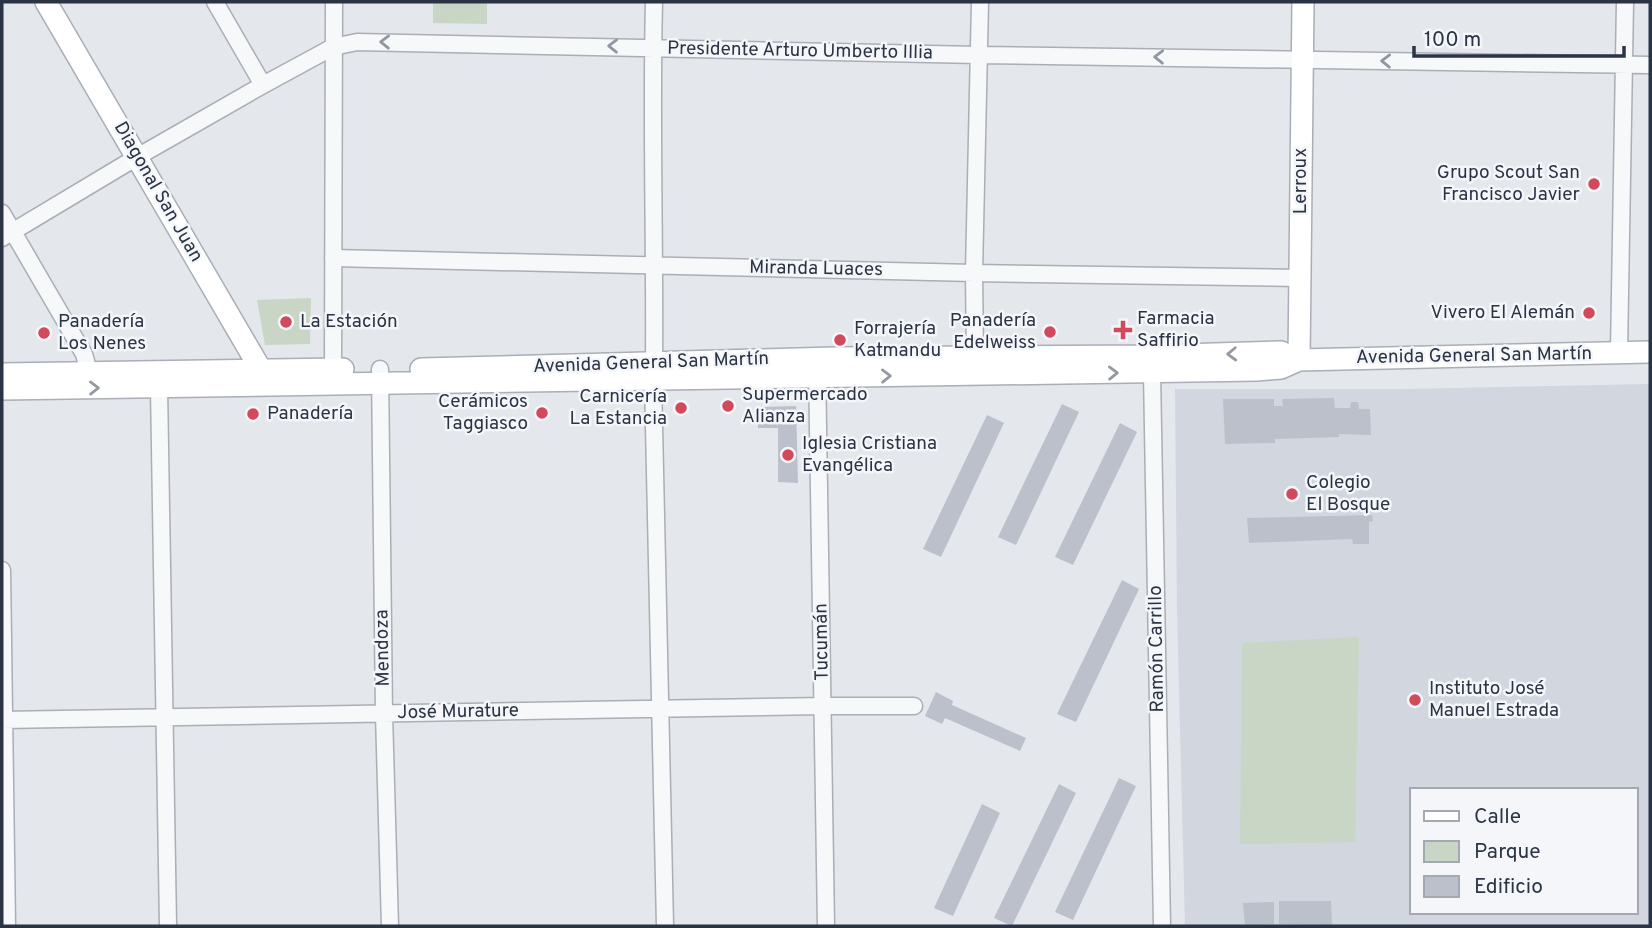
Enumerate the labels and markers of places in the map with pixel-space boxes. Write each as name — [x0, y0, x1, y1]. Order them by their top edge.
place label: Grupo Scout San Francisco Javier — [1437, 161, 1581, 207]
marker: Grupo Scout San Francisco Javier — [1586, 176, 1602, 192]
place label: Vivero El Alemán — [1431, 301, 1575, 325]
marker: Vivero El Alemán — [1581, 305, 1597, 321]
place label: Farmacia Saffirio — [1137, 307, 1214, 353]
place label: Panadería Edelweiss — [950, 309, 1036, 355]
place label: Panadería Los Nenes — [58, 310, 146, 356]
place label: La Estación — [300, 310, 398, 334]
marker: La Estación — [278, 314, 294, 330]
place label: Forrajería Katmandu — [854, 317, 941, 363]
marker: Farmacia Saffirio — [1115, 322, 1131, 338]
marker: Panadería Edelweiss — [1042, 324, 1058, 340]
marker: Panadería Los Nenes — [36, 325, 52, 341]
marker: Forrajería Katmandu — [832, 332, 848, 348]
place label: Supermercado Alianza — [742, 383, 868, 429]
place label: Carnicería La Estancia — [570, 385, 667, 431]
place label: Cerámicos Taggiasco — [438, 390, 528, 436]
marker: Supermercado Alianza — [720, 398, 736, 414]
marker: Carnicería La Estancia — [673, 400, 689, 416]
place label: Panadería — [267, 402, 353, 426]
marker: Cerámicos Taggiasco — [534, 405, 550, 421]
marker: Panadería — [245, 406, 261, 422]
place label: Iglesia Cristiana Evangélica — [802, 432, 937, 478]
marker: Iglesia Cristiana Evangélica — [780, 447, 796, 463]
place label: Colegio El Bosque — [1306, 471, 1390, 517]
marker: Colegio El Bosque — [1284, 486, 1300, 502]
place label: Instituto José Manuel Estrada — [1429, 677, 1559, 723]
marker: Instituto José Manuel Estrada — [1407, 692, 1423, 708]

